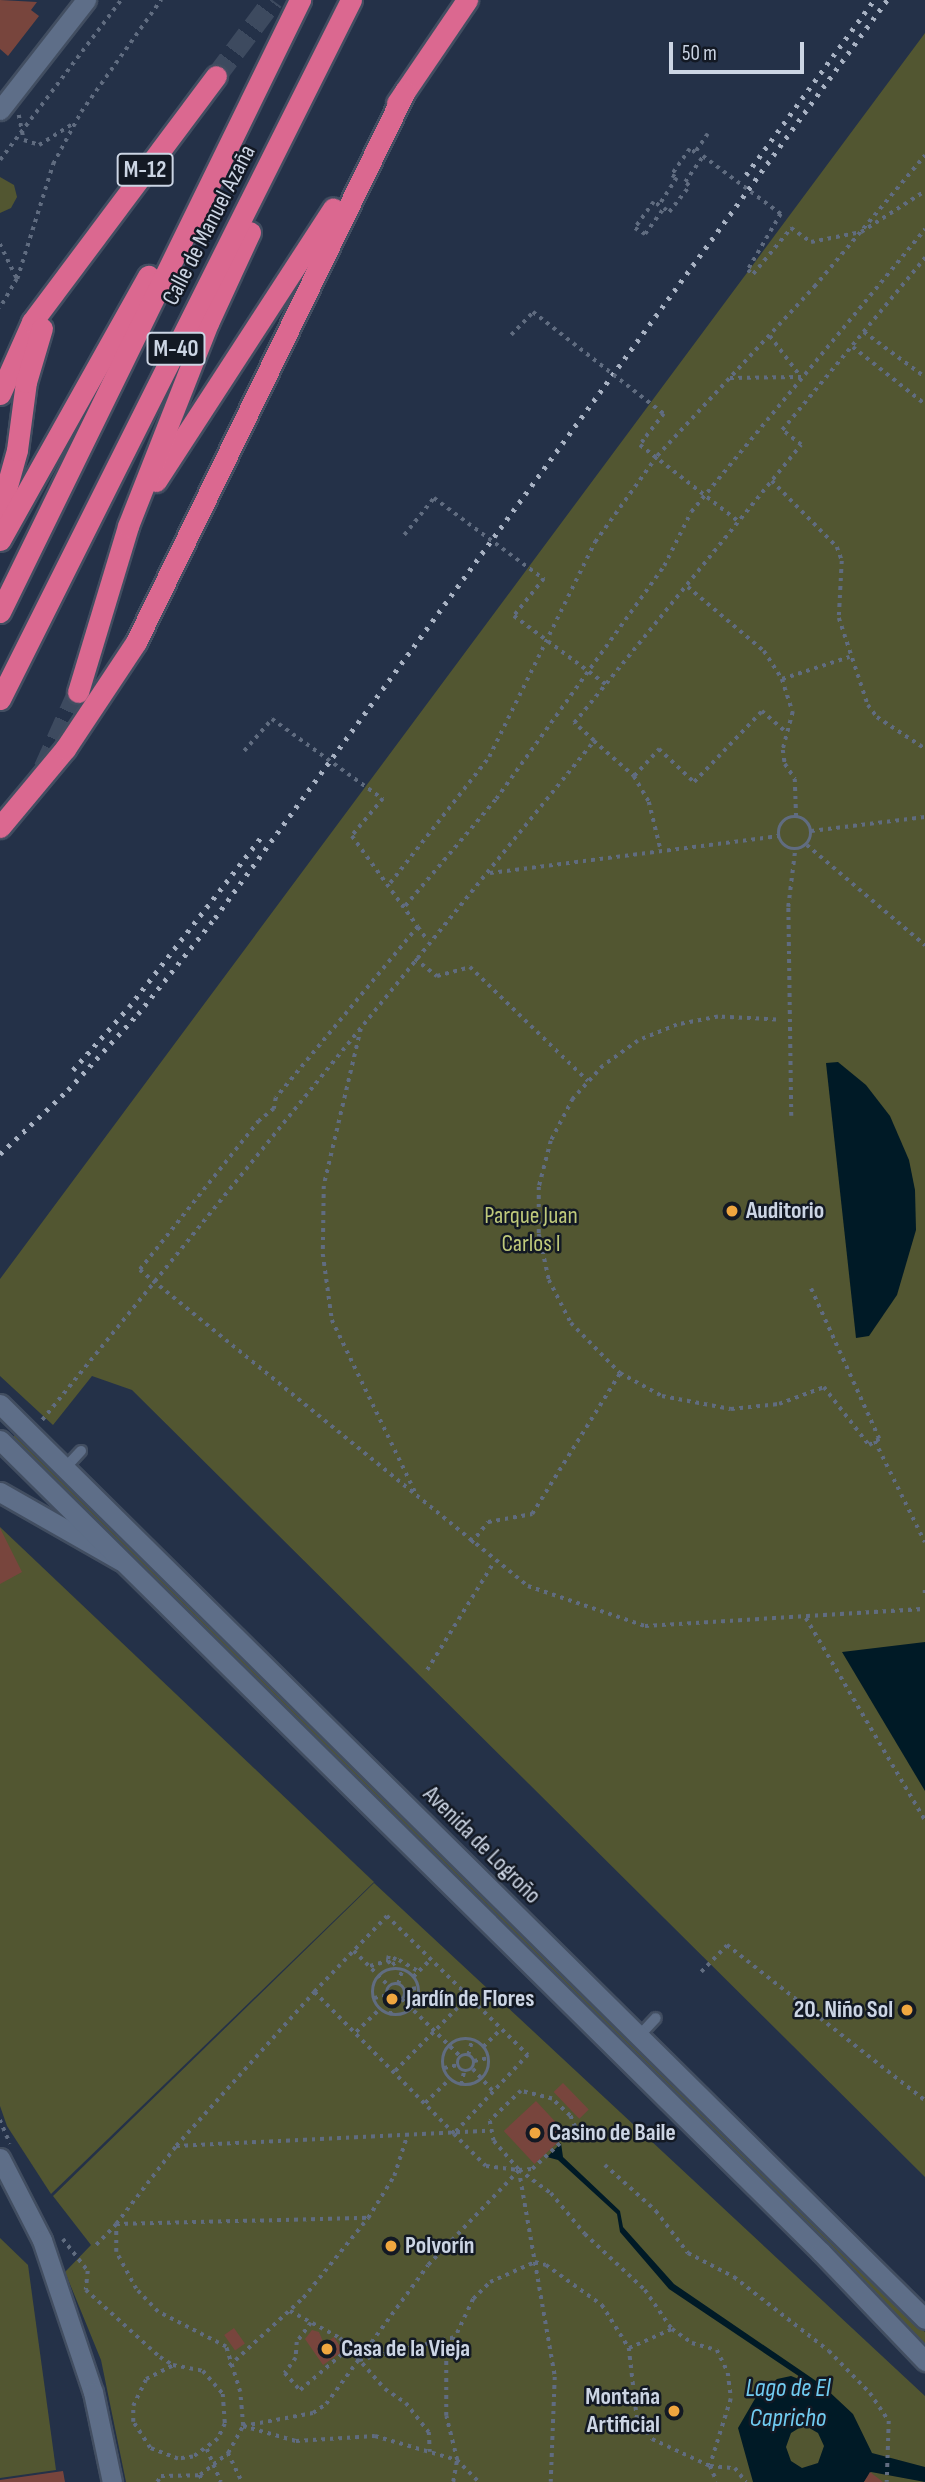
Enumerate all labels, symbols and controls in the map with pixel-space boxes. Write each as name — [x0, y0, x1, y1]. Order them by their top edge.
scale bar — [673, 28, 808, 72]
text: 50 m — [682, 41, 717, 66]
street label: Calle de Manuel Azaña — [156, 140, 262, 310]
road number: M-12 — [115, 150, 175, 190]
road number: M-40 — [146, 330, 206, 368]
place label: Auditorio — [746, 1197, 824, 1225]
park label: Parque Juan Carlos I — [484, 1202, 578, 1258]
marker: Auditorio — [724, 1203, 740, 1219]
street label: Avenida de Logroño — [417, 1780, 547, 1910]
place label: Jardín de Flores — [406, 1985, 534, 2013]
marker: Jardín de Flores — [384, 1991, 400, 2007]
place label: 20. Niño Sol — [794, 1996, 893, 2024]
marker: 20. Niño Sol — [899, 2002, 915, 2018]
place label: Casino de Baile — [549, 2119, 676, 2147]
marker: Casino de Baile — [527, 2125, 543, 2141]
place label: Polvorín — [405, 2232, 474, 2260]
marker: Polvorín — [383, 2238, 399, 2254]
place label: Casa de la Vieja — [341, 2335, 470, 2363]
marker: Casa de la Vieja — [319, 2341, 335, 2357]
water label: Lago de El Capricho — [746, 2373, 830, 2434]
place label: Montaña Artificial — [585, 2383, 660, 2439]
marker: Montaña Artificial — [666, 2403, 682, 2419]

